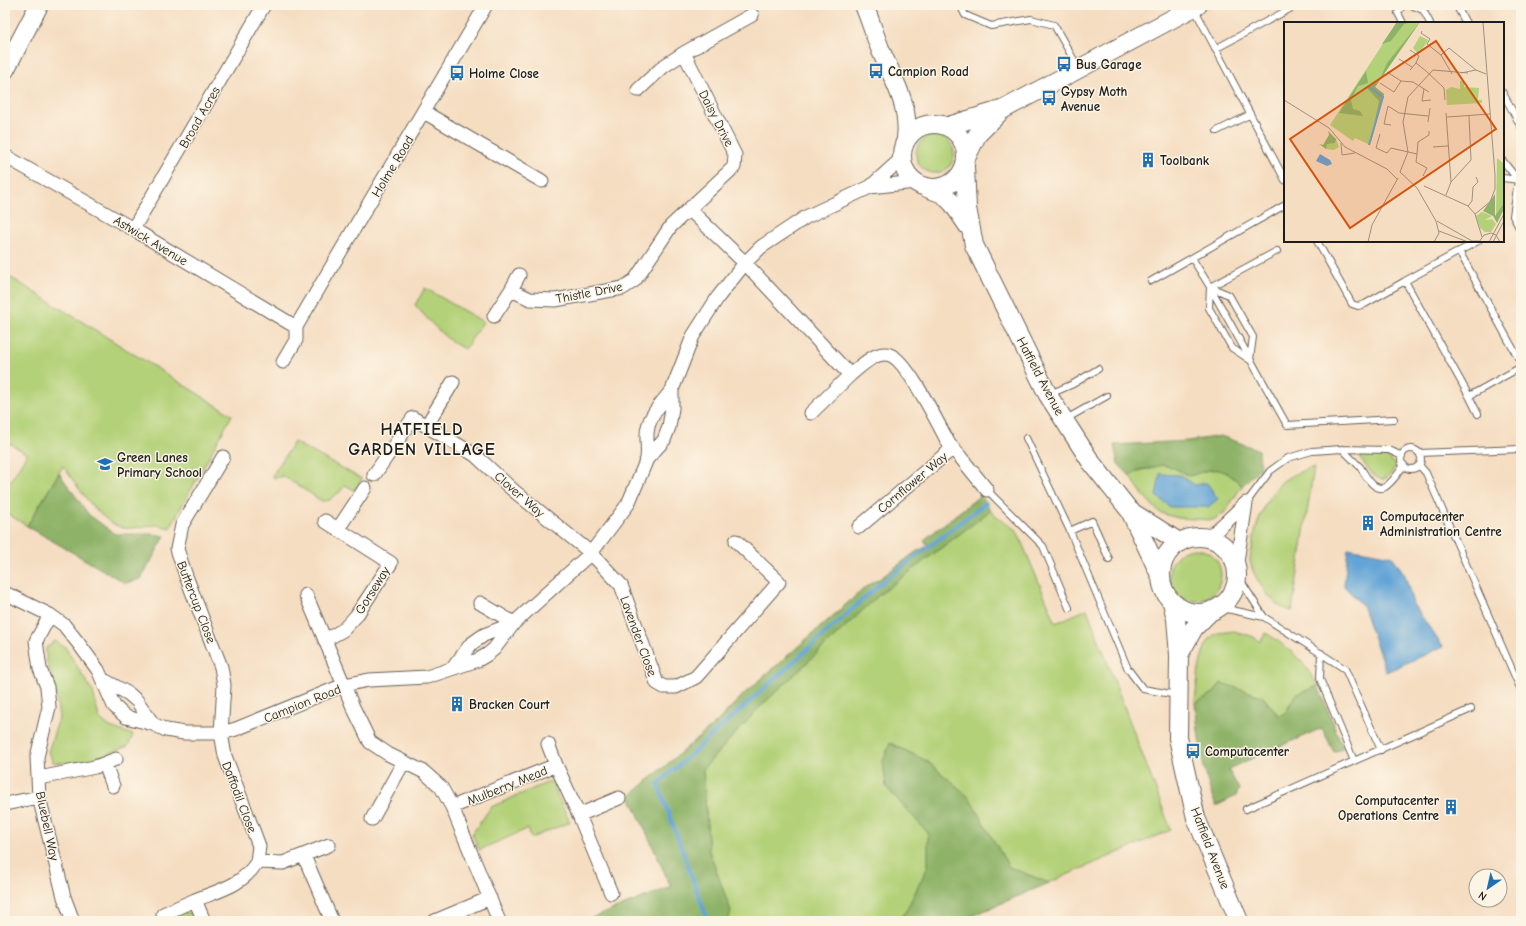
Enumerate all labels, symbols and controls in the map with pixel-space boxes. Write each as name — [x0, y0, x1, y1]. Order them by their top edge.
inset map — [1284, 22, 1504, 242]
bus stop icon: Bus Garage — [1055, 55, 1073, 73]
place label: Bus Garage — [1076, 57, 1142, 72]
bus stop icon: Campion Road — [867, 62, 885, 80]
bus stop icon: Holme Close — [448, 64, 466, 82]
place label: Campion Road — [888, 64, 969, 79]
place label: Holme Close — [469, 66, 540, 81]
street label: Broad Acres — [176, 84, 223, 151]
place label: Gypsy Moth Avenue — [1061, 84, 1127, 114]
street label: Daisy Drive — [696, 87, 737, 149]
bus stop icon: Gypsy Moth Avenue — [1040, 89, 1058, 107]
street label: Holme Road — [368, 133, 417, 200]
building icon: Toolbank — [1139, 151, 1157, 169]
place label: Toolbank — [1160, 153, 1210, 168]
street label: Astwick Avenue — [111, 212, 191, 269]
street label: Thistle Drive — [555, 279, 624, 306]
street label: Hatfield Avenue — [1014, 334, 1068, 418]
district label: HATFIELD GARDEN VILLAGE — [348, 420, 496, 459]
street label: Cornflower Way — [874, 449, 951, 516]
place label: Green Lanes Primary School — [117, 450, 202, 480]
school or university icon: Green Lanes Primary School — [96, 455, 114, 473]
street label: Clover Way — [491, 468, 548, 520]
place label: Computacenter Administration Centre — [1380, 509, 1502, 539]
building icon: Computacenter Administration Centre — [1359, 514, 1377, 532]
street label: Buttercup Close — [174, 559, 219, 646]
street label: Gorseway — [352, 564, 393, 617]
street label: Lavender Close — [617, 594, 660, 679]
street label: Campion Road — [261, 681, 343, 726]
building icon: Bracken Court — [448, 695, 466, 713]
place label: Bracken Court — [469, 697, 550, 712]
bus stop icon: Computacenter — [1184, 742, 1202, 760]
place label: Computacenter — [1205, 744, 1290, 759]
street label: Daffodil Close — [219, 759, 260, 835]
street label: Mulberry Mead — [465, 763, 550, 808]
street label: Bluebell Way — [33, 790, 62, 862]
place label: Computacenter Operations Centre — [1338, 793, 1440, 823]
building icon: Computacenter Operations Centre — [1442, 798, 1460, 816]
street label: Hatfield Avenue — [1188, 805, 1233, 892]
north arrow — [1468, 868, 1508, 908]
text: N — [1476, 888, 1489, 903]

